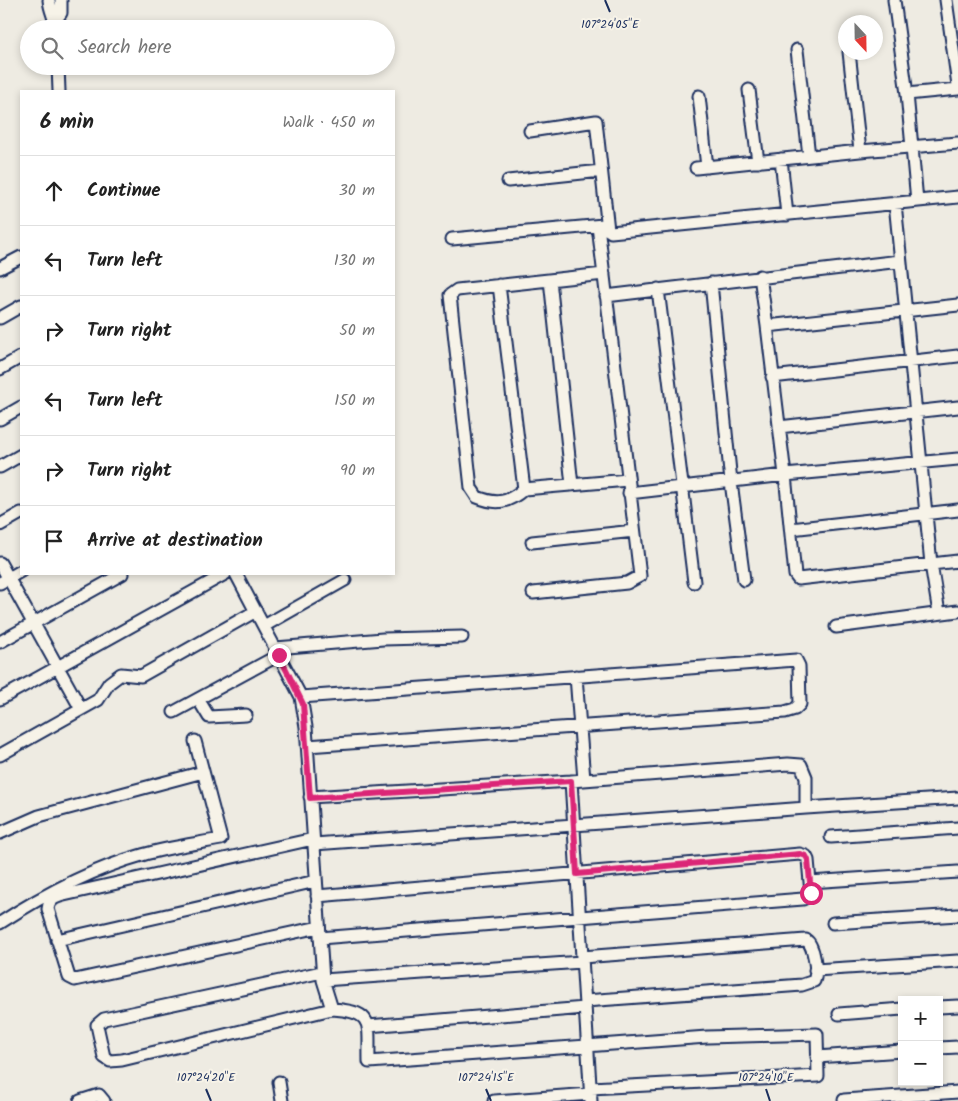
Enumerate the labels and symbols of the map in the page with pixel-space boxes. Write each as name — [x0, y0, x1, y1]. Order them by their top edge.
text: 107°24'05"E — [581, 15, 640, 34]
north arrow — [838, 15, 883, 60]
route end — [268, 644, 291, 667]
route start — [800, 882, 823, 905]
text: 107°24'20"E — [177, 1068, 236, 1087]
text: 107°24'15"E — [458, 1068, 515, 1087]
text: 107°24'10"E — [738, 1068, 795, 1087]

